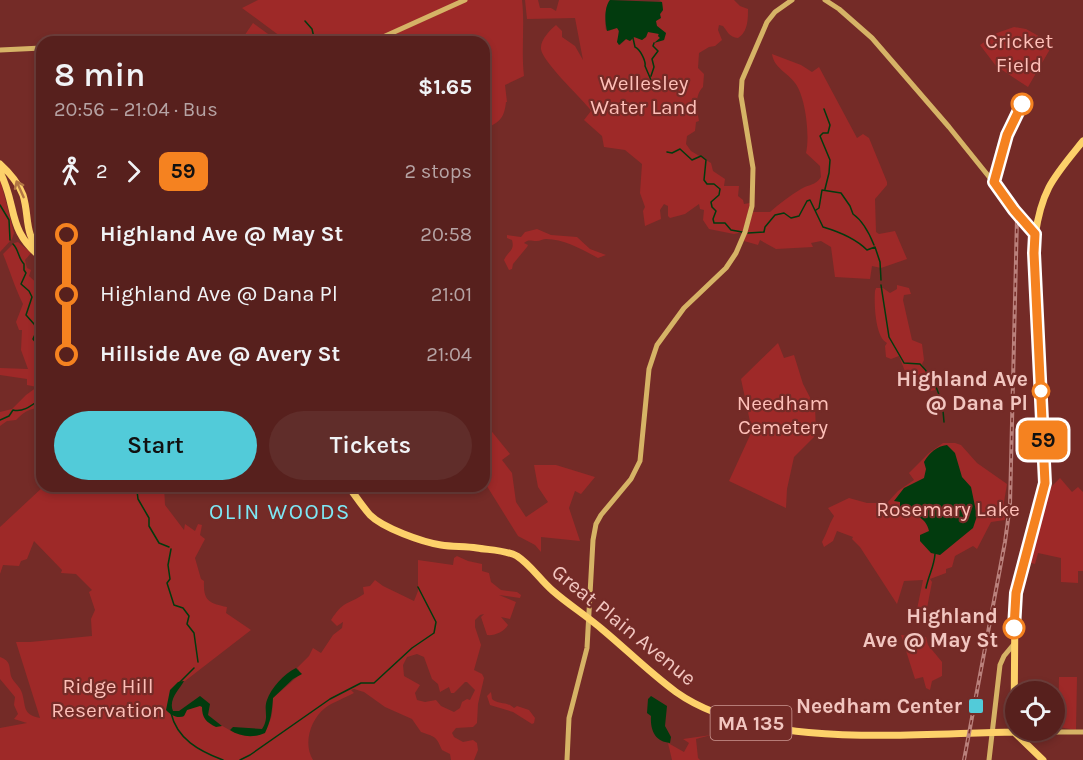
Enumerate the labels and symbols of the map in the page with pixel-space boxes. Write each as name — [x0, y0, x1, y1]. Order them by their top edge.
park label: Cricket Field — [985, 29, 1053, 77]
park label: Wellesley Water Land — [590, 71, 698, 119]
unlabelled marker — [1011, 93, 1033, 115]
one-way arrow — [13, 181, 25, 199]
place label: Highland Ave @ Dana Pl — [896, 367, 1028, 415]
marker: Highland Ave @ Dana Pl — [1032, 382, 1050, 400]
park label: Needham Cemetery — [737, 391, 829, 439]
line badge: 59 — [1016, 420, 1070, 460]
park label: Rosemary Lake — [876, 497, 1020, 521]
district label: OLIN WOODS — [209, 499, 351, 525]
street label: Great Plain Avenue — [547, 560, 701, 690]
place label: Highland Ave @ May St — [863, 604, 998, 652]
marker: Highland Ave @ May St — [1003, 617, 1025, 639]
park label: Ridge Hill Reservation — [51, 674, 165, 722]
place label: Needham Center — [796, 694, 963, 718]
marker: Needham Center — [967, 697, 985, 715]
road number: MA 135 — [710, 706, 792, 740]

